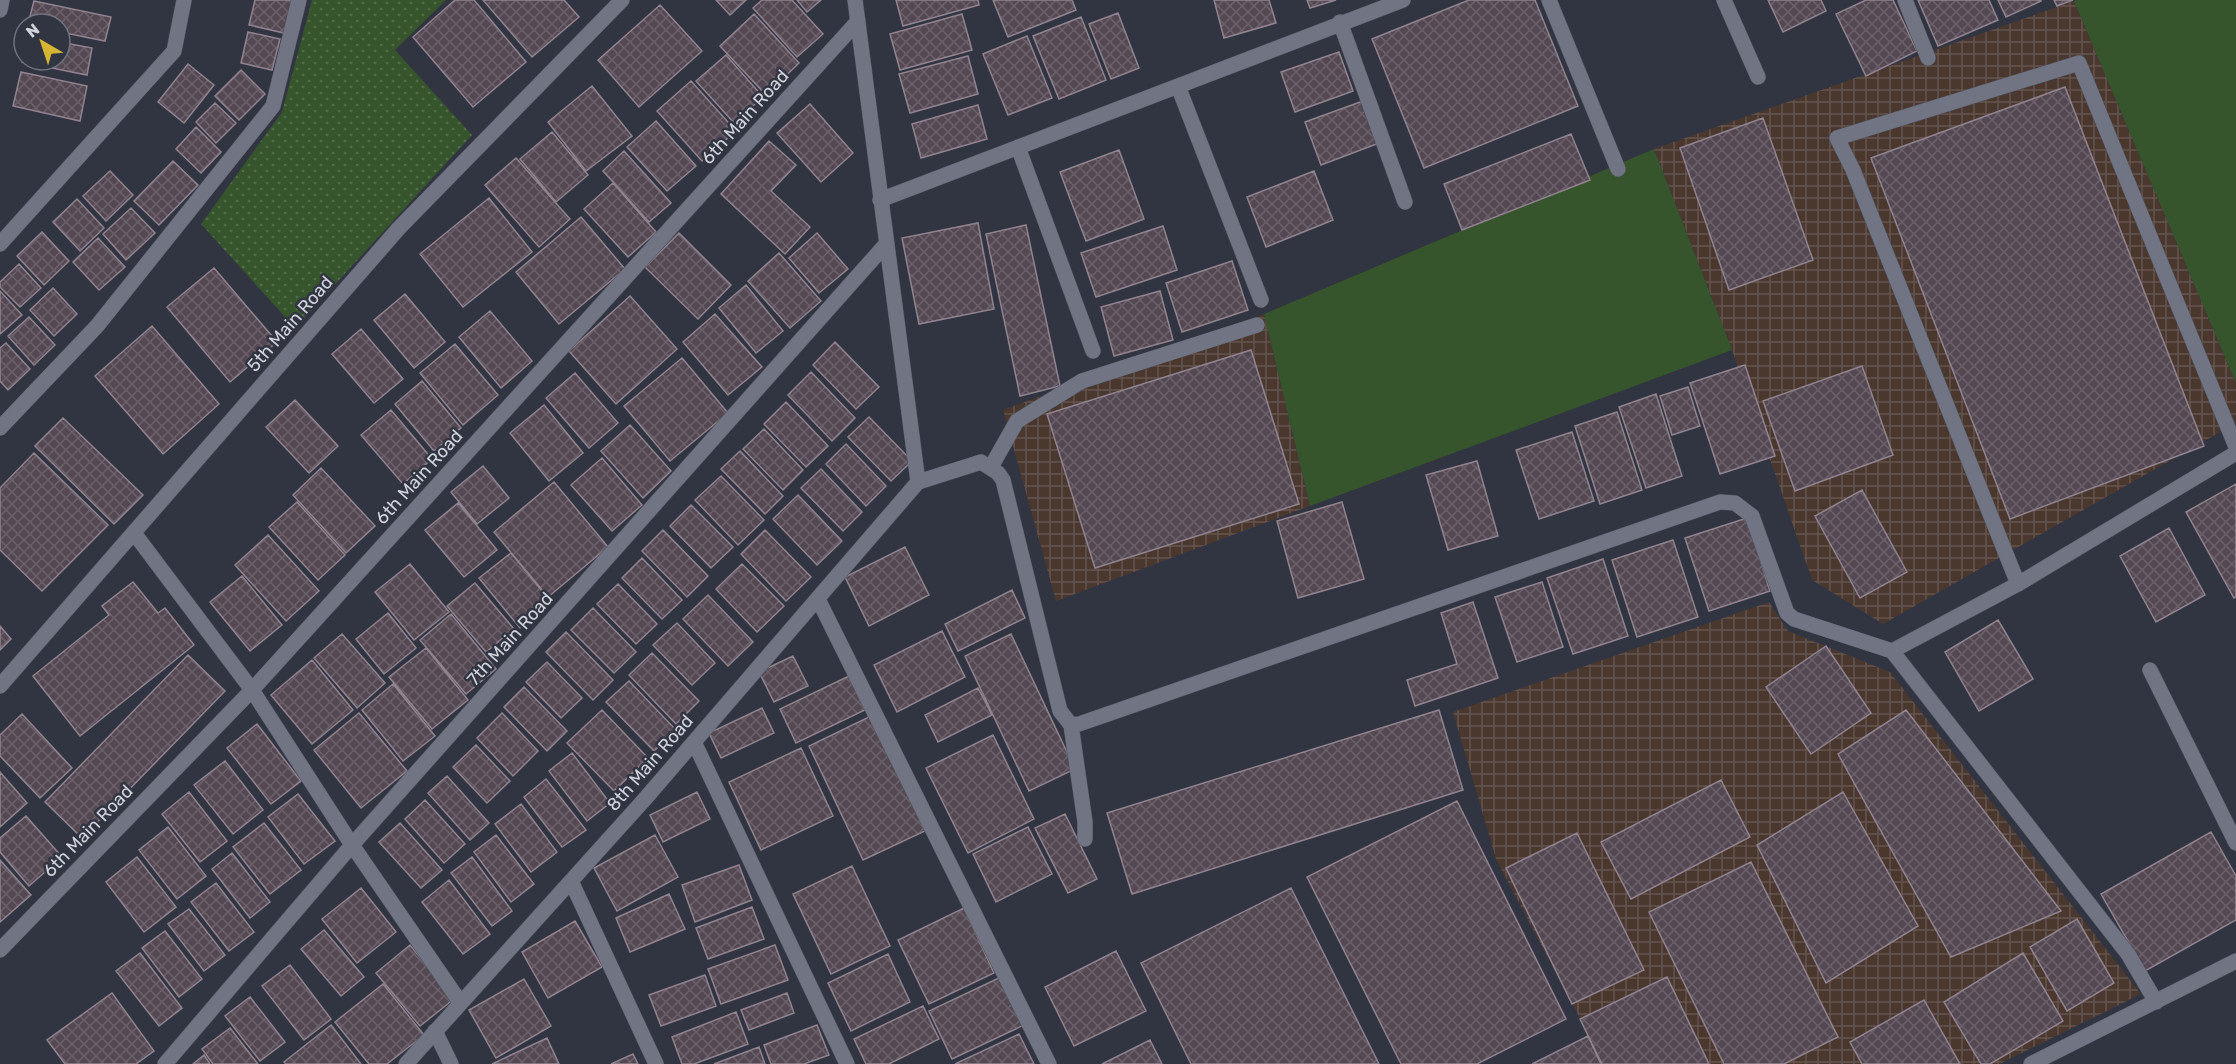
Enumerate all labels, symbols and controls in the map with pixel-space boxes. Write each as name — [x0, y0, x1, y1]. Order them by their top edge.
north arrow — [12, 12, 72, 72]
text: N — [22, 20, 43, 42]
street label: 6th Main Road — [697, 65, 793, 169]
street label: 5th Main Road — [242, 272, 338, 376]
street label: 6th Main Road — [371, 425, 467, 529]
street label: 7th Main Road — [462, 588, 558, 690]
street label: 8th Main Road — [602, 710, 698, 816]
street label: 6th Main Road — [38, 780, 138, 882]

